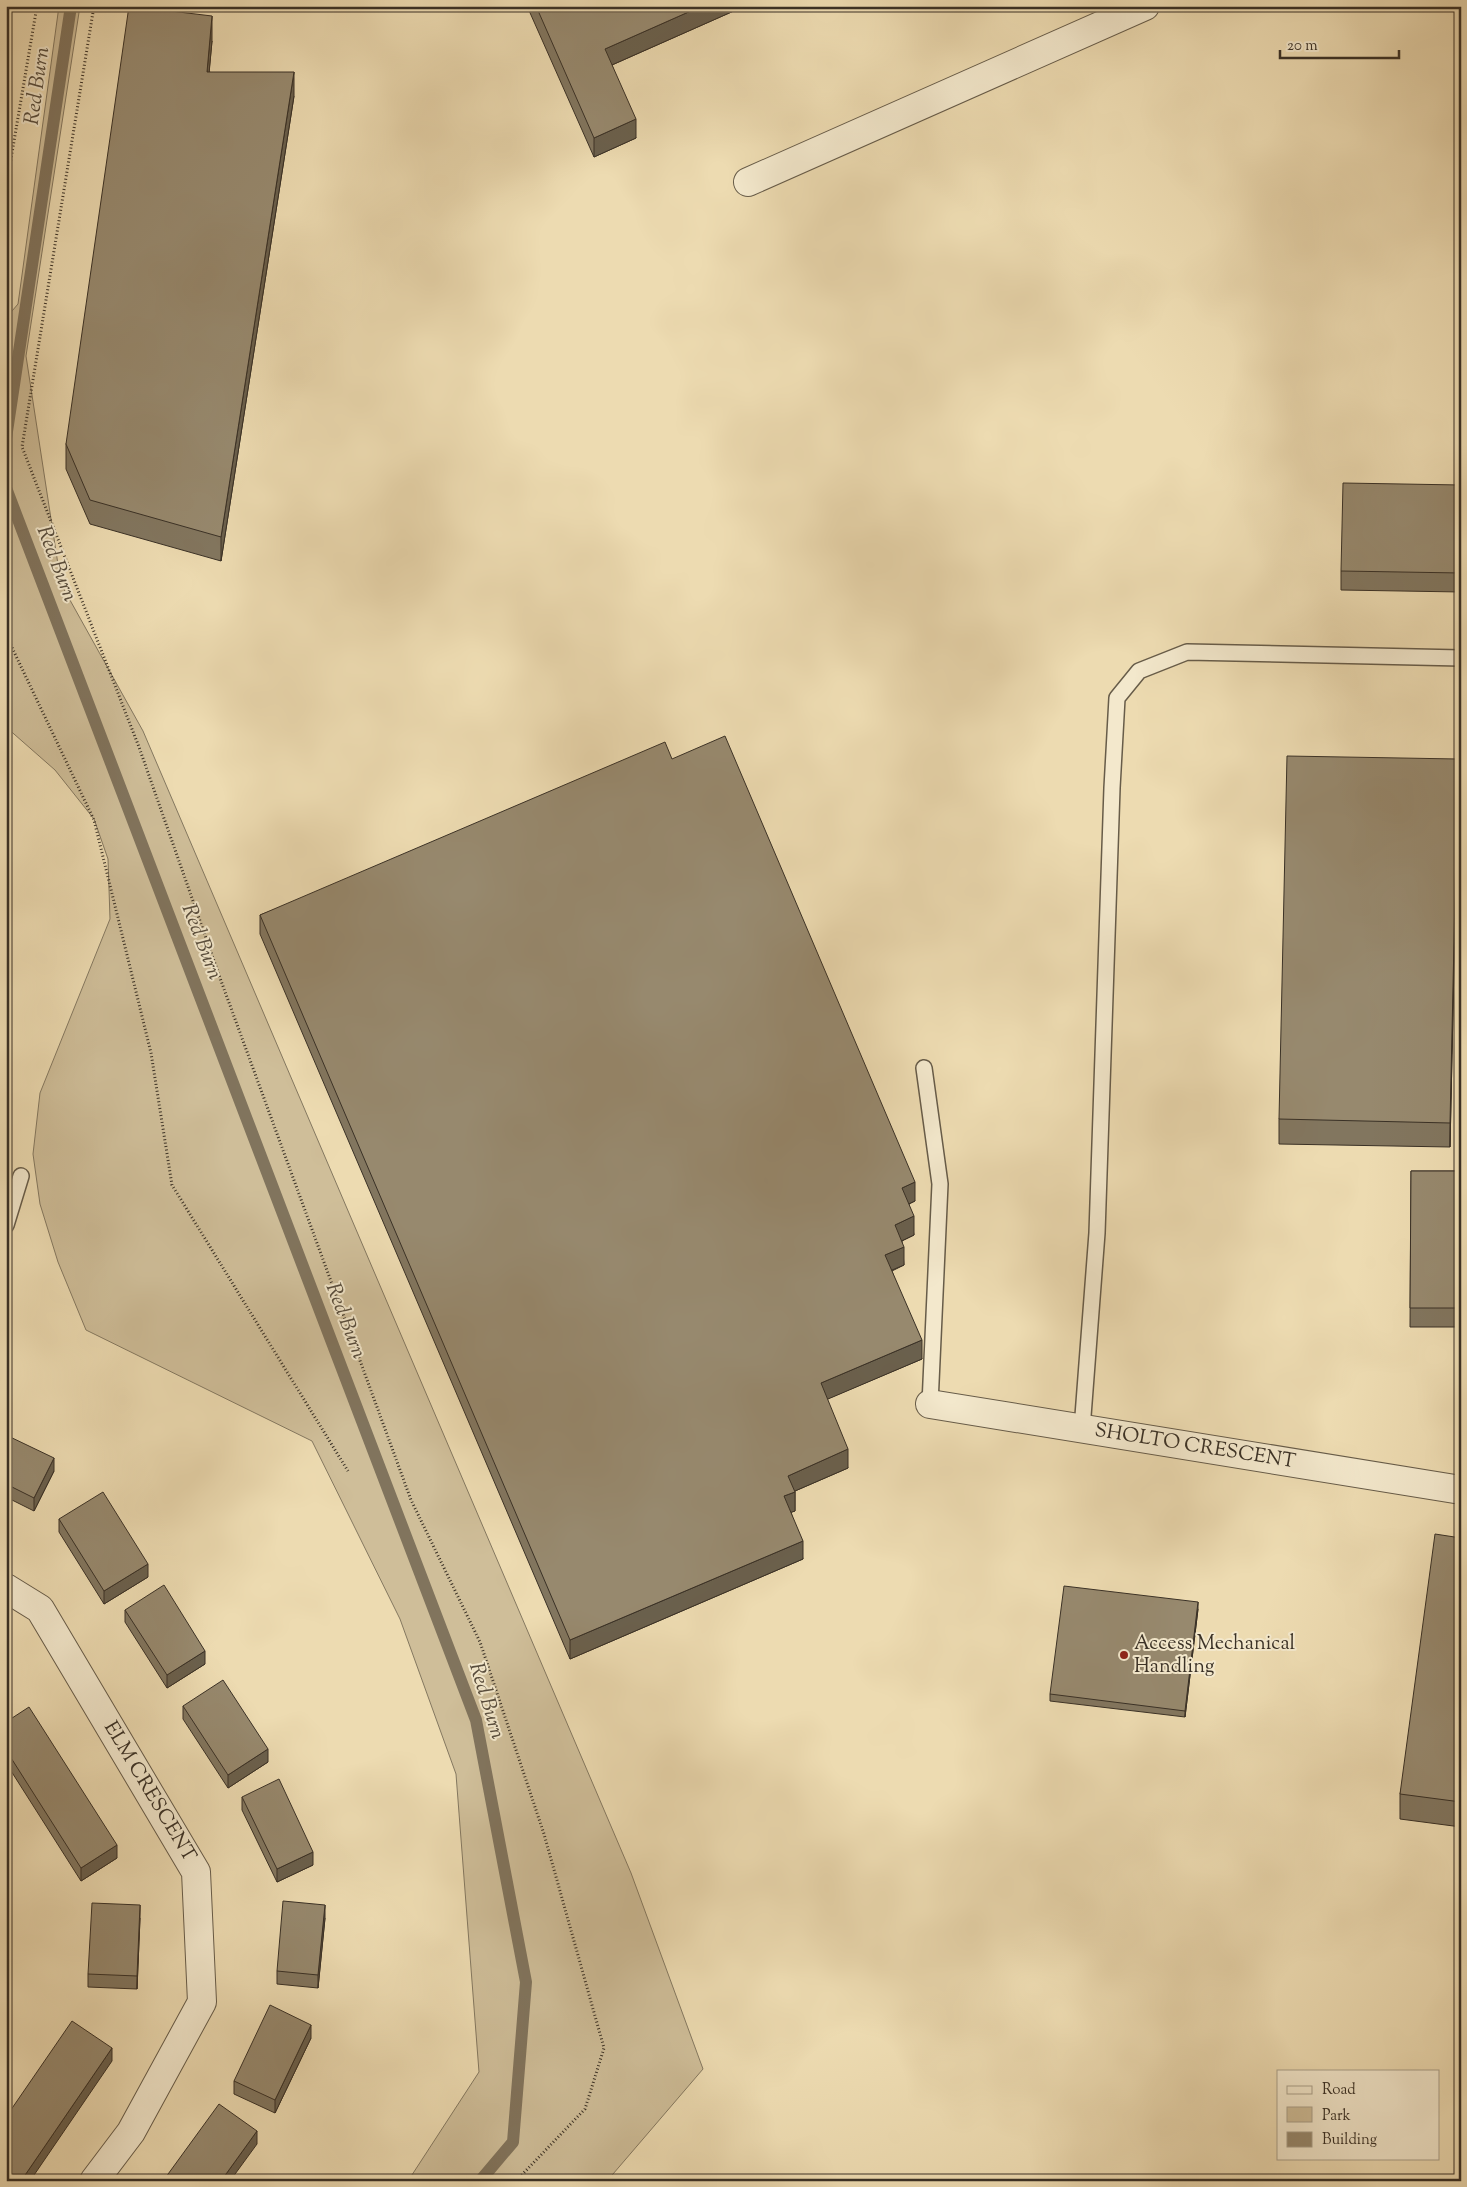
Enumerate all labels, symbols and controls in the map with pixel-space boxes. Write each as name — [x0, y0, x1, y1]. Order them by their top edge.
scale bar — [1280, 28, 1398, 60]
text: 20 m — [1287, 36, 1318, 57]
water label: Red Burn — [18, 45, 58, 127]
water label: Red Burn — [28, 522, 84, 606]
water label: Red Burn — [173, 900, 229, 984]
water label: Red Burn — [317, 1279, 373, 1363]
street label: SHOLTO CRESCENT — [1092, 1417, 1298, 1477]
place label: Access Mechanical Handling — [1134, 1630, 1296, 1682]
marker: Access Mechanical Handling — [1118, 1649, 1130, 1661]
water label: Red Burn — [460, 1659, 512, 1743]
street label: ELM CRESCENT — [95, 1716, 203, 1868]
legend — [1277, 2070, 1440, 2160]
text: Road — [1322, 2080, 1356, 2101]
text: Park — [1322, 2106, 1351, 2127]
text: Building — [1322, 2130, 1377, 2151]

